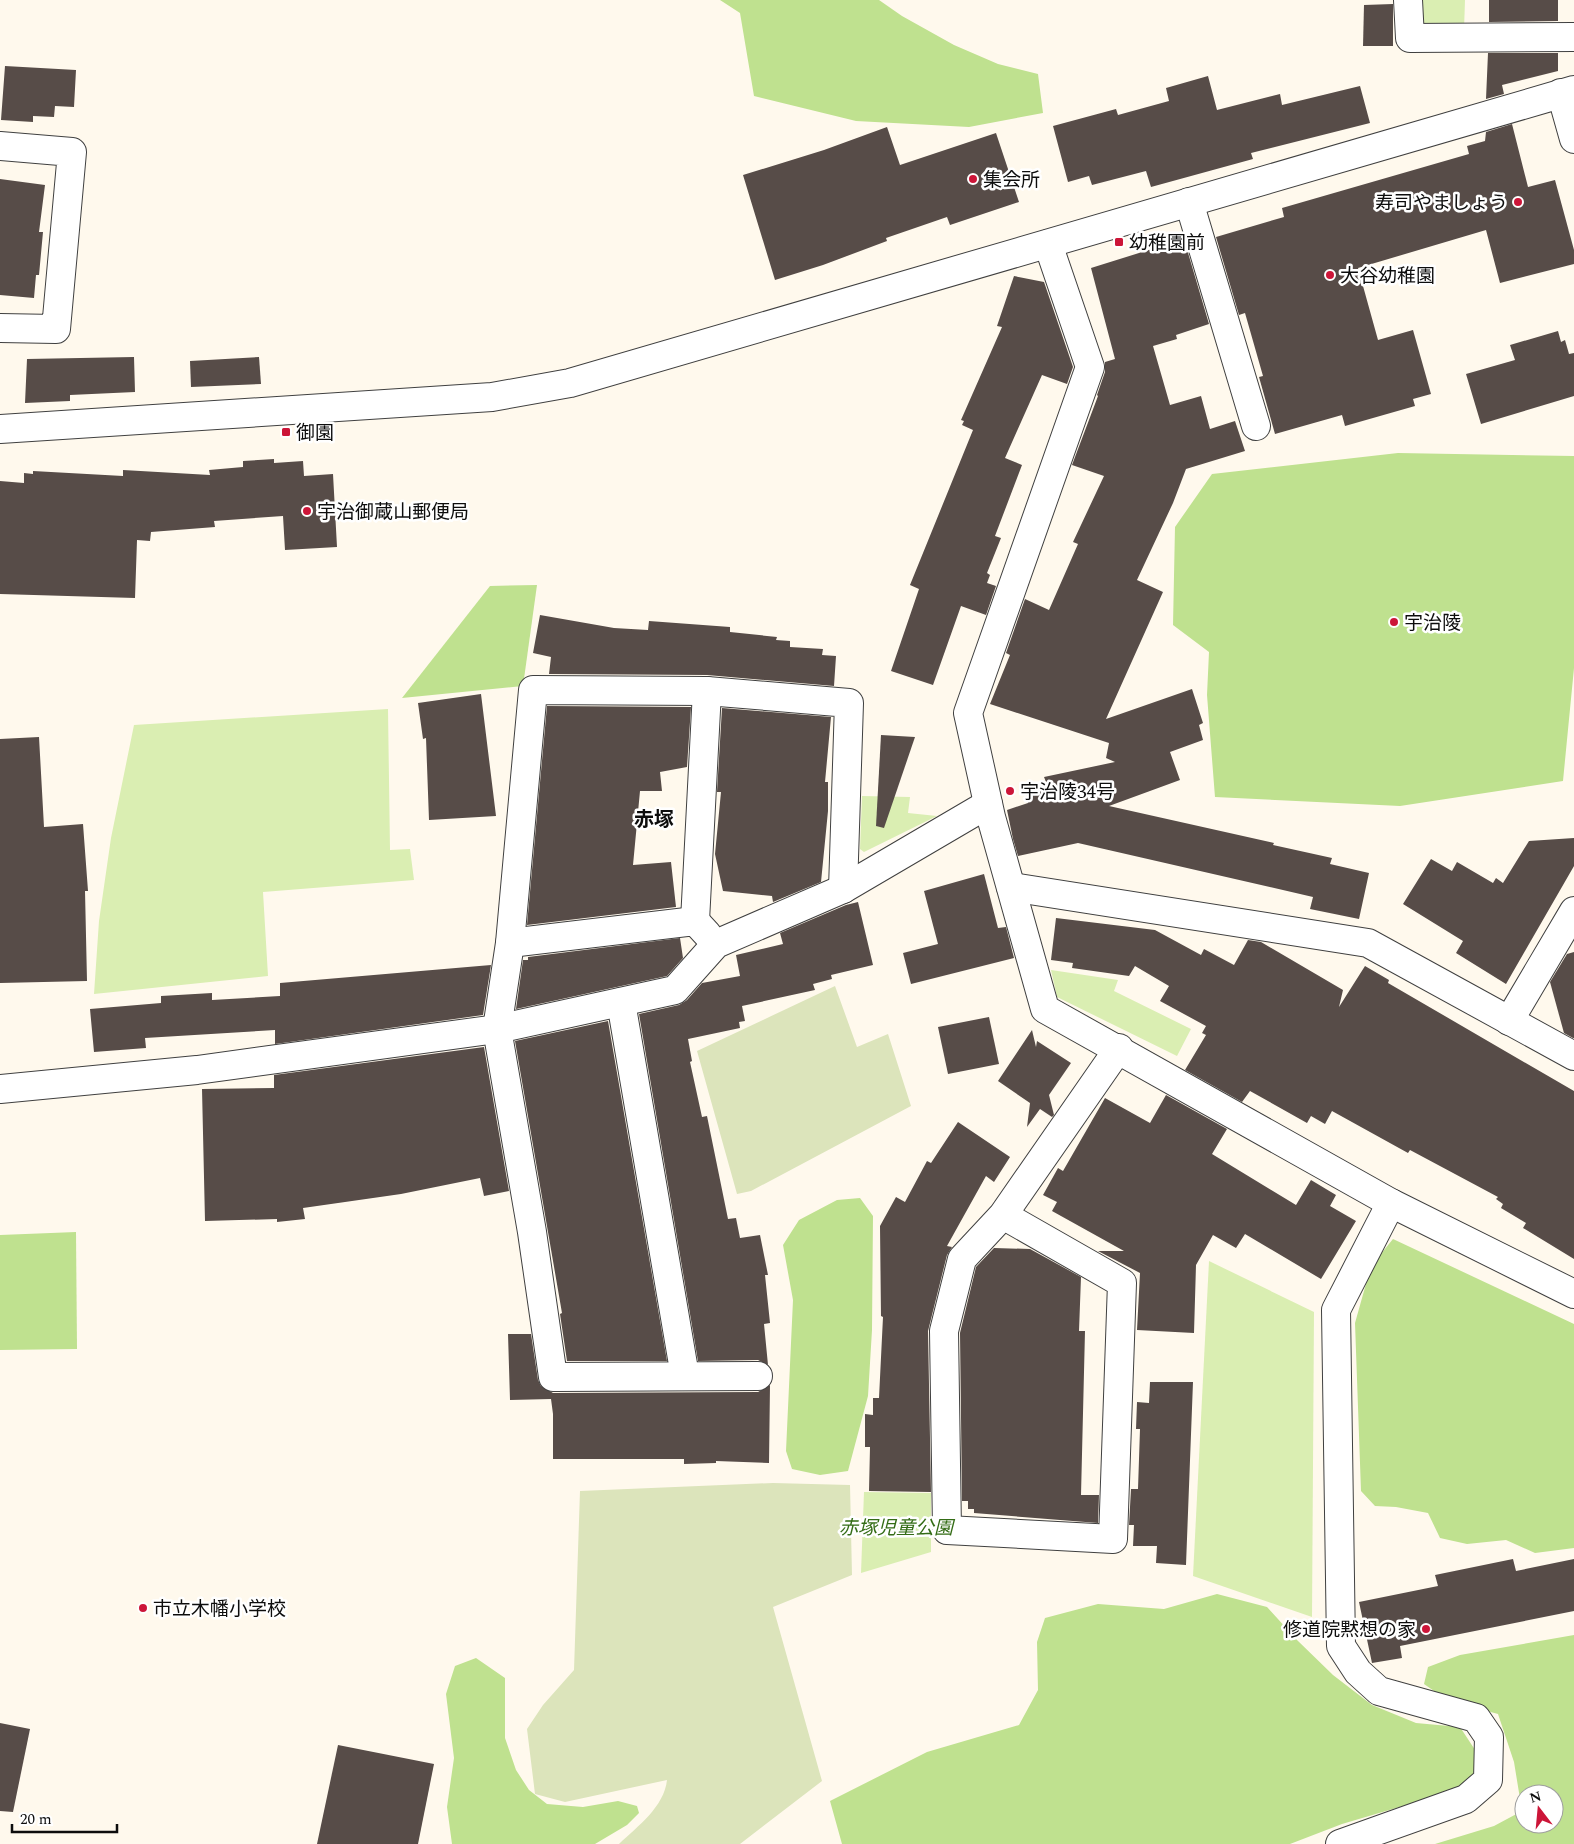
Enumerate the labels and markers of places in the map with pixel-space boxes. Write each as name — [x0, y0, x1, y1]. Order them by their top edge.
place label: 集会所 — [983, 166, 1040, 195]
marker: 集会所 — [967, 173, 979, 185]
place label: 寿司やましょう — [1375, 189, 1508, 218]
marker: 寿司やましょう — [1512, 196, 1524, 208]
place label: 幼稚園前 — [1129, 229, 1205, 258]
marker: 幼稚園前 — [1113, 236, 1125, 248]
place label: 大谷幼稚園 — [1340, 262, 1435, 291]
marker: 大谷幼稚園 — [1324, 269, 1336, 281]
place label: 御園 — [296, 419, 334, 448]
marker: 御園 — [280, 426, 292, 438]
place label: 宇治御蔵山郵便局 — [317, 498, 469, 527]
marker: 宇治御蔵山郵便局 — [301, 505, 313, 517]
place label: 宇治陵 — [1404, 609, 1461, 638]
marker: 宇治陵 — [1388, 616, 1400, 628]
place label: 宇治陵34号 — [1020, 778, 1115, 807]
marker: 宇治陵34号 — [1004, 785, 1016, 797]
place label: 市立木幡小学校 — [153, 1595, 286, 1624]
marker: 市立木幡小学校 — [137, 1602, 149, 1614]
place label: 修道院黙想の家 — [1283, 1616, 1416, 1645]
marker: 修道院黙想の家 — [1420, 1623, 1432, 1635]

